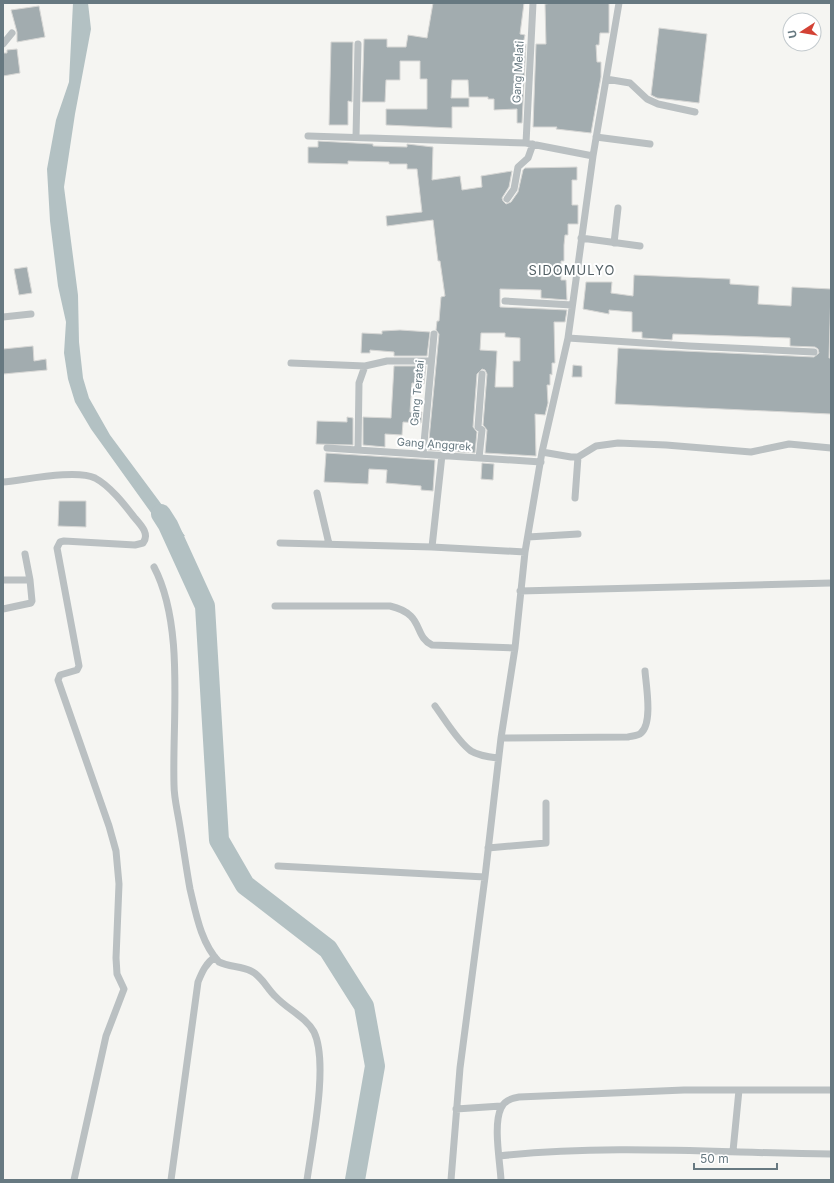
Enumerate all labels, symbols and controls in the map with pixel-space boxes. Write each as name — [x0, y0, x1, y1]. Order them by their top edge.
north arrow — [782, 12, 822, 52]
text: U — [785, 29, 800, 39]
street label: Gang Melati — [509, 41, 527, 103]
district label: SIDOMULYO — [529, 262, 615, 278]
street label: Gang Teratai — [407, 359, 427, 427]
street label: Gang Anggrek — [396, 434, 472, 454]
scale bar — [694, 1145, 777, 1171]
text: 50 m — [700, 1151, 729, 1166]

